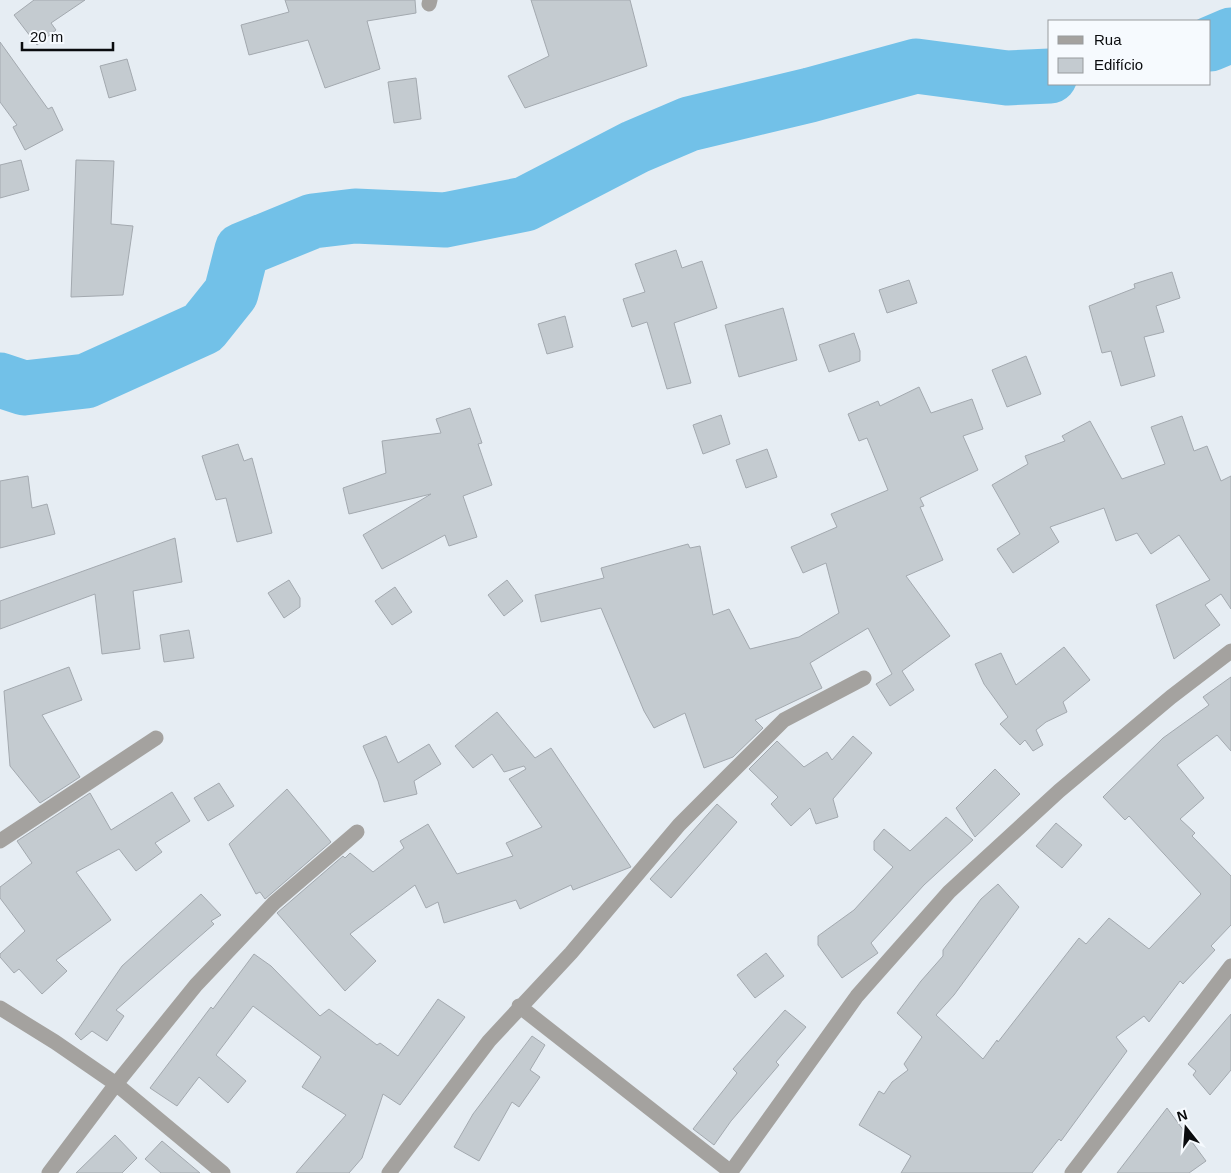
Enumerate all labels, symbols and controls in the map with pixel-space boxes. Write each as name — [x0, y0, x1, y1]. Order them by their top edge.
scale bar — [22, 20, 114, 52]
legend — [1048, 20, 1211, 85]
text: 20 m — [30, 28, 63, 45]
text: Rua — [1094, 31, 1122, 48]
text: Edifício — [1094, 56, 1143, 73]
north arrow — [1161, 1103, 1211, 1153]
text: N — [1175, 1106, 1189, 1125]

